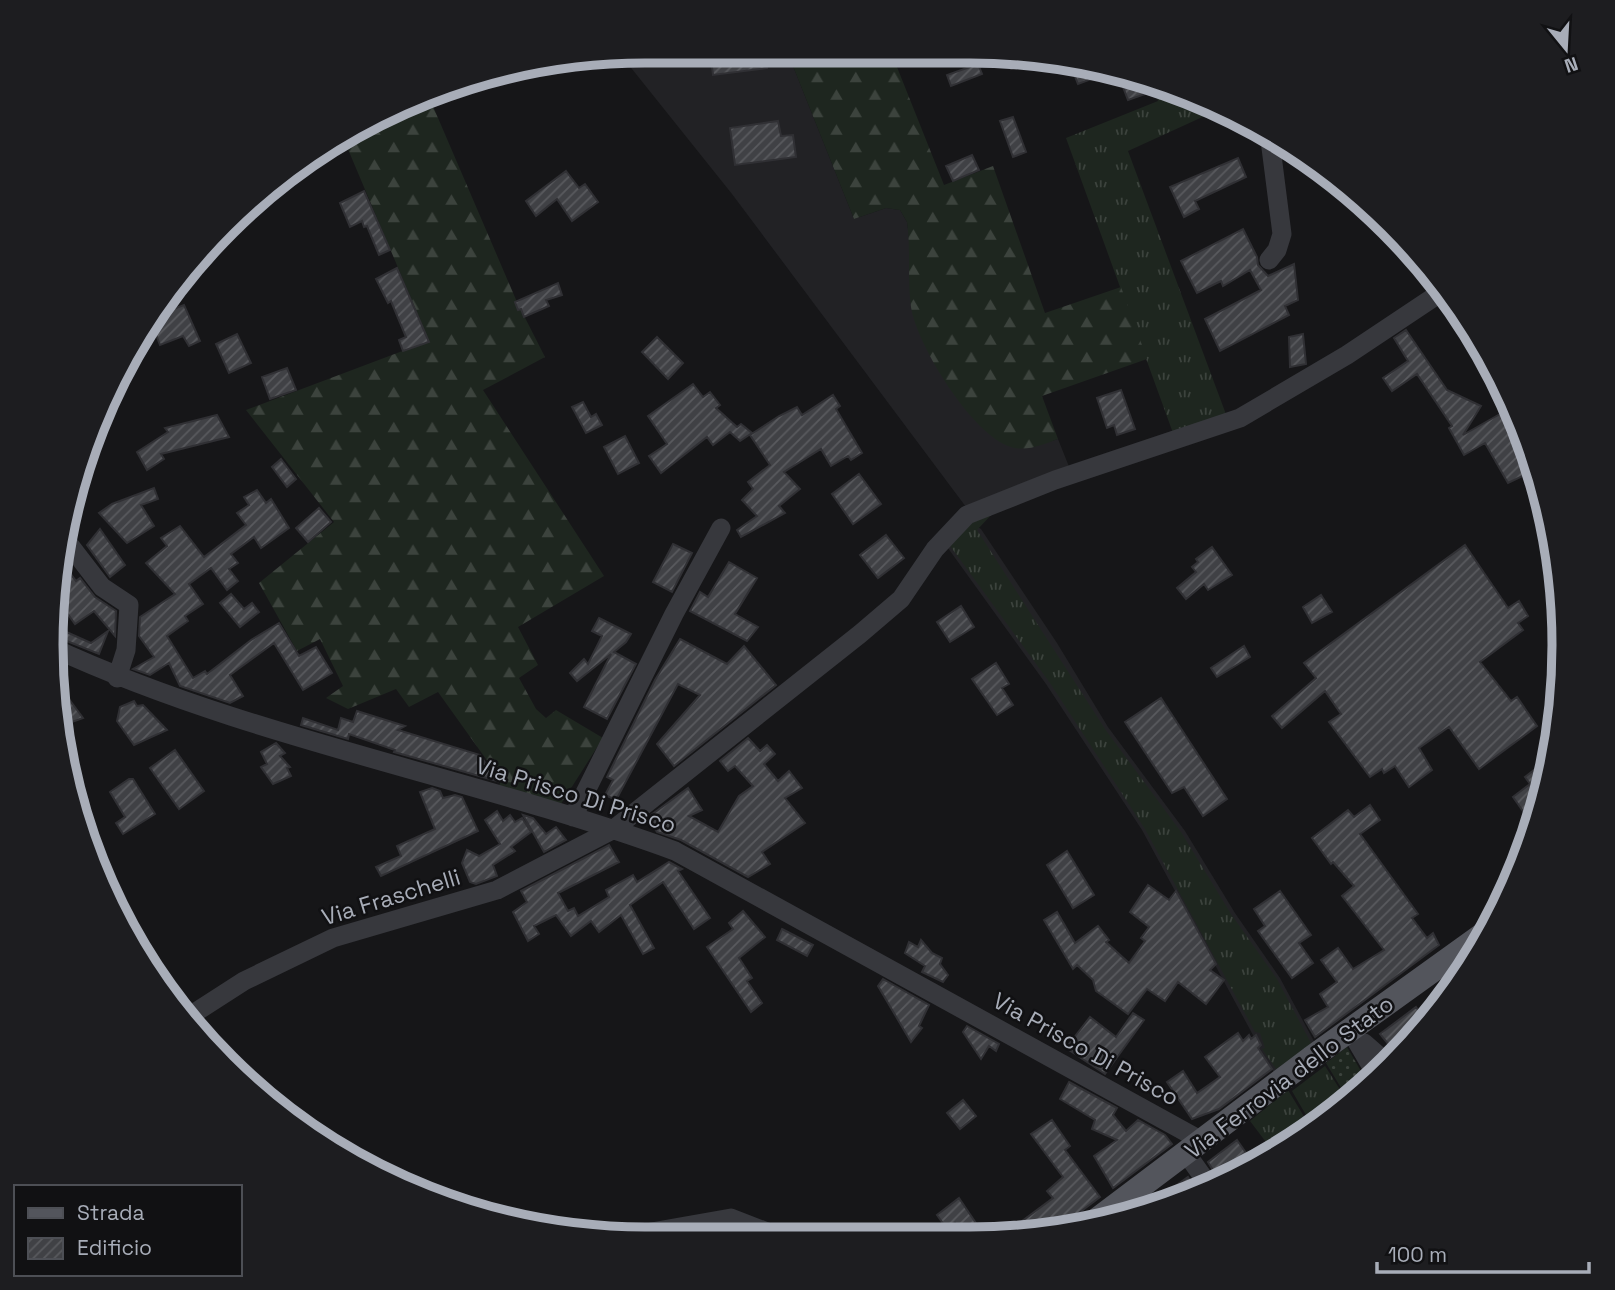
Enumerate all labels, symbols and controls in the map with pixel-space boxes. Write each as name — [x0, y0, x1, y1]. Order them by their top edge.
north arrow — [1531, 14, 1601, 84]
text: N — [1561, 51, 1581, 79]
street label: Via Prisco Di Prisco — [472, 750, 680, 840]
street label: Via Fraschelli — [318, 862, 464, 932]
street label: Via Prisco Di Prisco — [988, 985, 1184, 1113]
street label: Via Ferrovia dello Stato — [1179, 989, 1399, 1165]
legend — [14, 1185, 242, 1276]
text: Strada — [77, 1199, 144, 1226]
scale bar — [1377, 1230, 1589, 1274]
text: Edificio — [77, 1234, 152, 1261]
text: 100 m — [1388, 1241, 1447, 1268]

